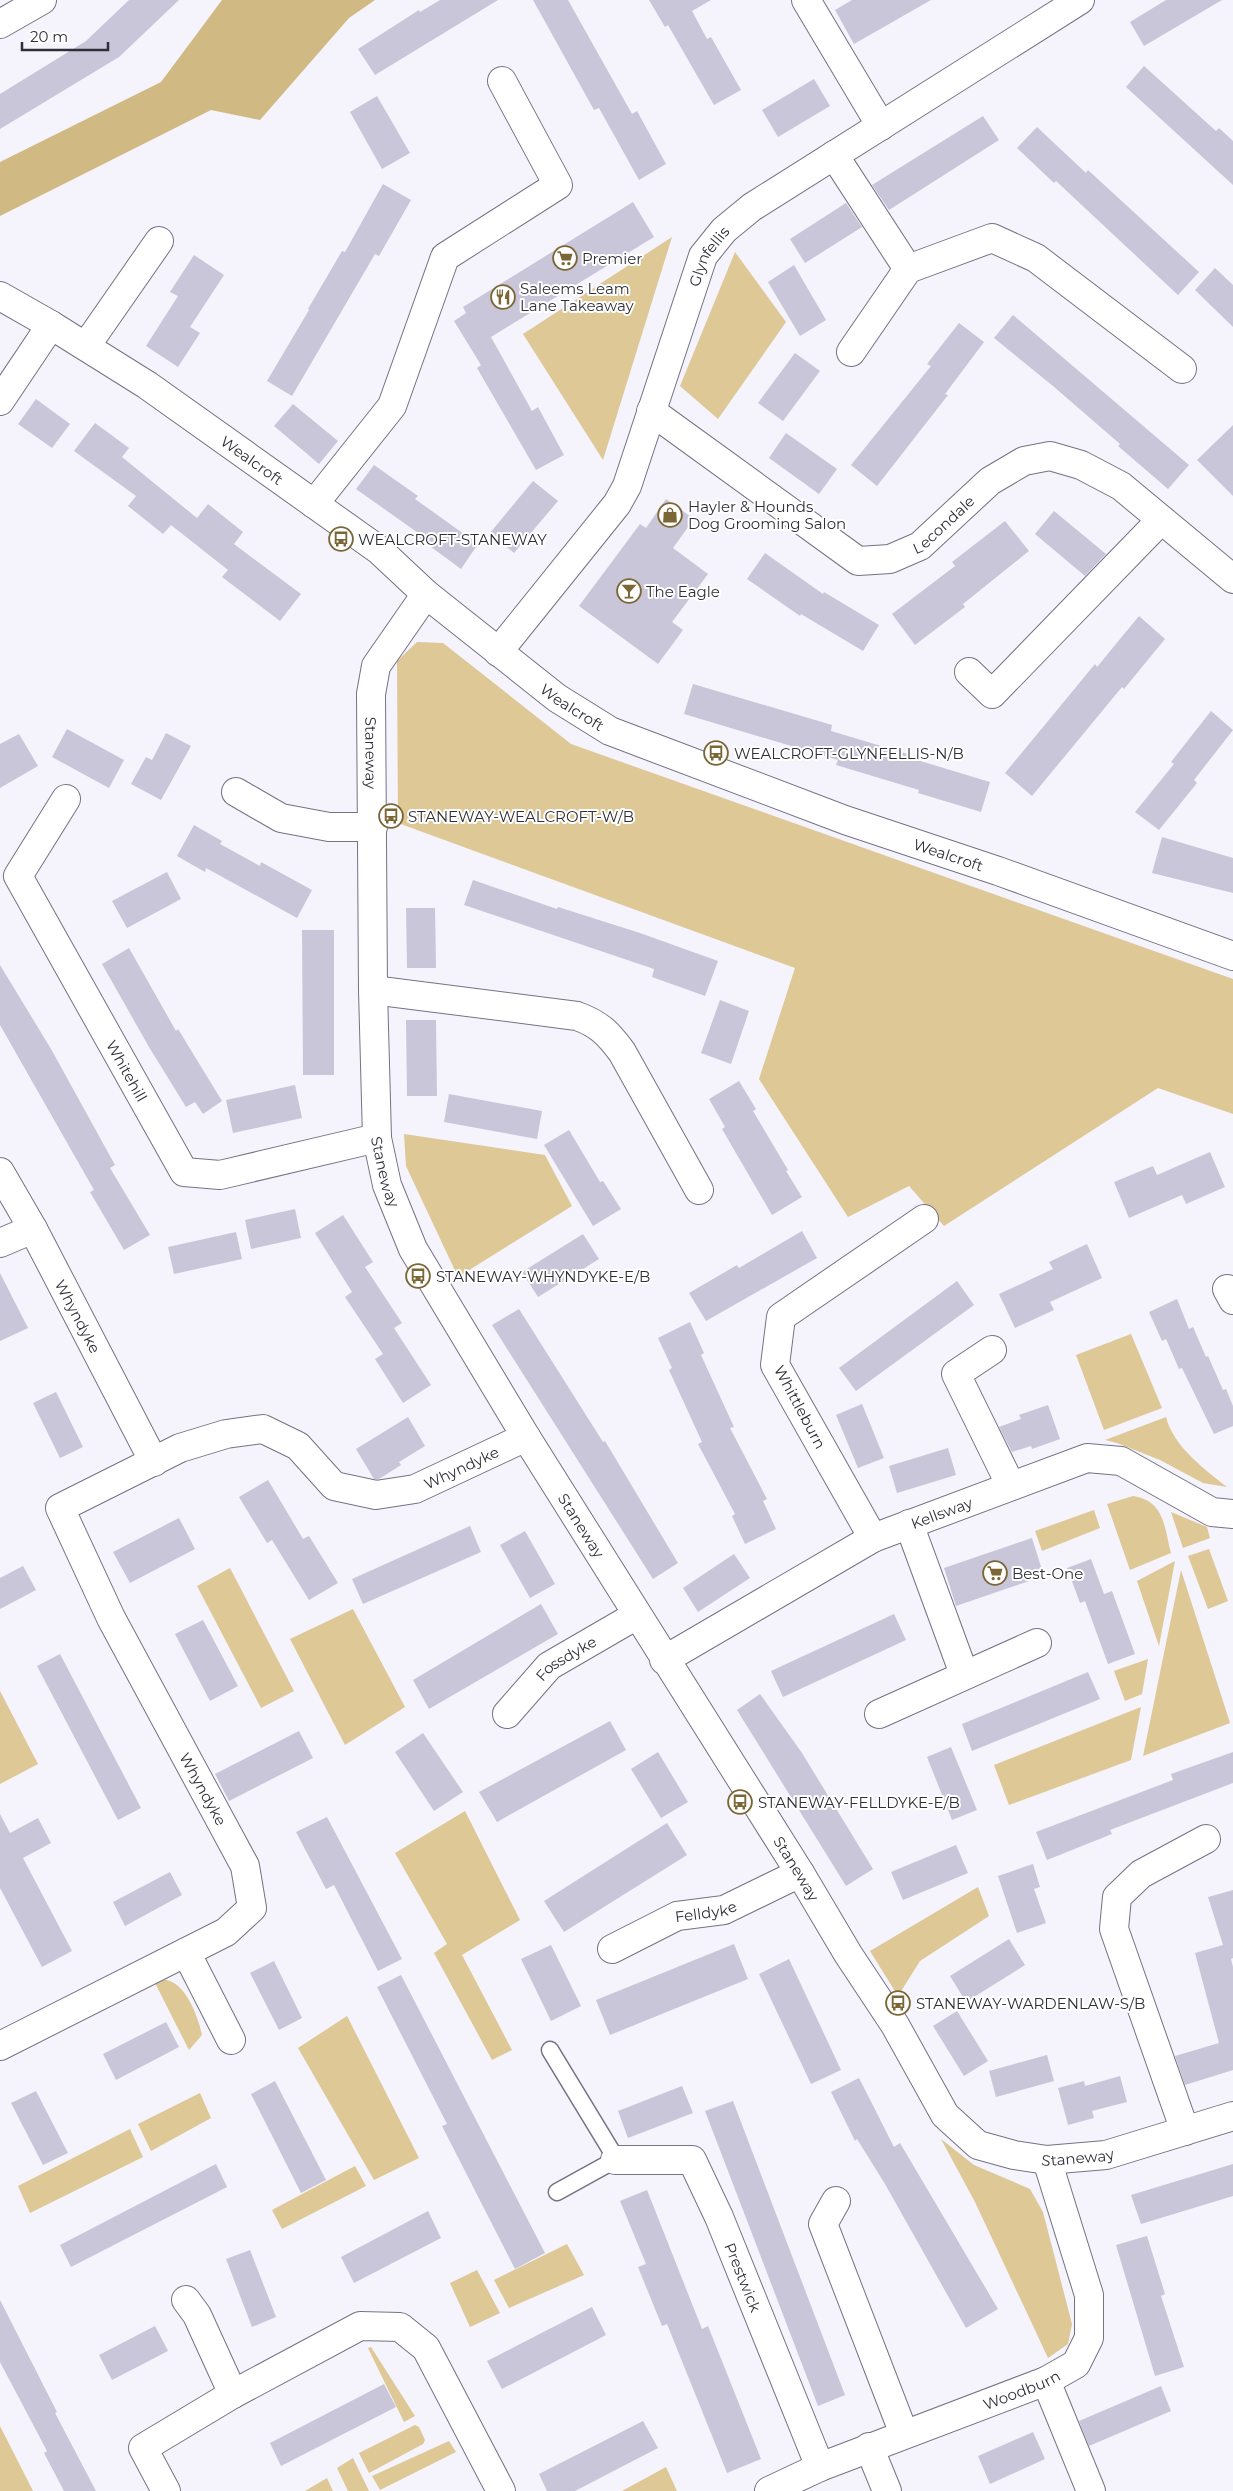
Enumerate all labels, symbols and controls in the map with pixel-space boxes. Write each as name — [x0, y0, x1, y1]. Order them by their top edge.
scale bar — [22, 20, 109, 52]
text: 20 m — [30, 27, 68, 46]
street label: Glynfellis — [684, 222, 733, 289]
supermarket icon: Premier — [552, 245, 578, 271]
place label: Premier — [582, 249, 642, 268]
place label: Saleems Leam Lane Takeaway — [520, 279, 634, 315]
restaurant icon: Saleems Leam Lane Takeaway — [490, 284, 516, 310]
street label: Wealcroft — [217, 431, 287, 489]
street label: Lecondale — [910, 491, 978, 558]
place label: Hayler & Hounds Dog Grooming Salon — [688, 497, 846, 533]
shop icon: Hayler & Hounds Dog Grooming Salon — [657, 502, 683, 528]
bus stop icon: WEALCROFT-STANEWAY — [328, 526, 354, 552]
place label: WEALCROFT-STANEWAY — [358, 530, 547, 549]
bar icon: The Eagle — [616, 578, 642, 604]
place label: The Eagle — [646, 582, 720, 601]
street label: Wealcroft — [537, 679, 608, 735]
street label: Staneway — [362, 717, 381, 790]
bus stop icon: WEALCROFT-GLYNFELLIS-N/B — [703, 740, 729, 766]
place label: WEALCROFT-GLYNFELLIS-N/B — [734, 744, 964, 763]
bus stop icon: STANEWAY-WEALCROFT-W/B — [378, 803, 404, 829]
place label: STANEWAY-WEALCROFT-W/B — [408, 807, 634, 826]
street label: Wealcroft — [911, 834, 986, 875]
street label: Whitehill — [102, 1037, 152, 1105]
street label: Staneway — [367, 1135, 405, 1211]
bus stop icon: STANEWAY-WHYNDYKE-E/B — [405, 1263, 431, 1289]
place label: STANEWAY-WHYNDYKE-E/B — [436, 1267, 650, 1286]
street label: Whyndyke — [51, 1276, 105, 1356]
street label: Whittleburn — [770, 1362, 830, 1452]
street label: Whyndyke — [421, 1442, 502, 1493]
street label: Staneway — [554, 1490, 609, 1562]
street label: Kellsway — [908, 1492, 976, 1533]
supermarket icon: Best-One — [982, 1560, 1008, 1586]
place label: Best-One — [1012, 1564, 1083, 1583]
street label: Fossdyke — [531, 1631, 599, 1685]
street label: Whyndyke — [175, 1749, 231, 1829]
bus stop icon: STANEWAY-FELLDYKE-E/B — [727, 1789, 753, 1815]
place label: STANEWAY-FELLDYKE-E/B — [758, 1793, 960, 1812]
street label: Staneway — [770, 1832, 824, 1905]
street label: Felldyke — [674, 1896, 740, 1926]
bus stop icon: STANEWAY-WARDENLAW-S/B — [885, 1990, 911, 2016]
place label: STANEWAY-WARDENLAW-S/B — [916, 1994, 1145, 2013]
street label: Staneway — [1040, 2143, 1117, 2170]
street label: Prestwick — [721, 2240, 766, 2315]
street label: Woodburn — [980, 2366, 1063, 2414]

